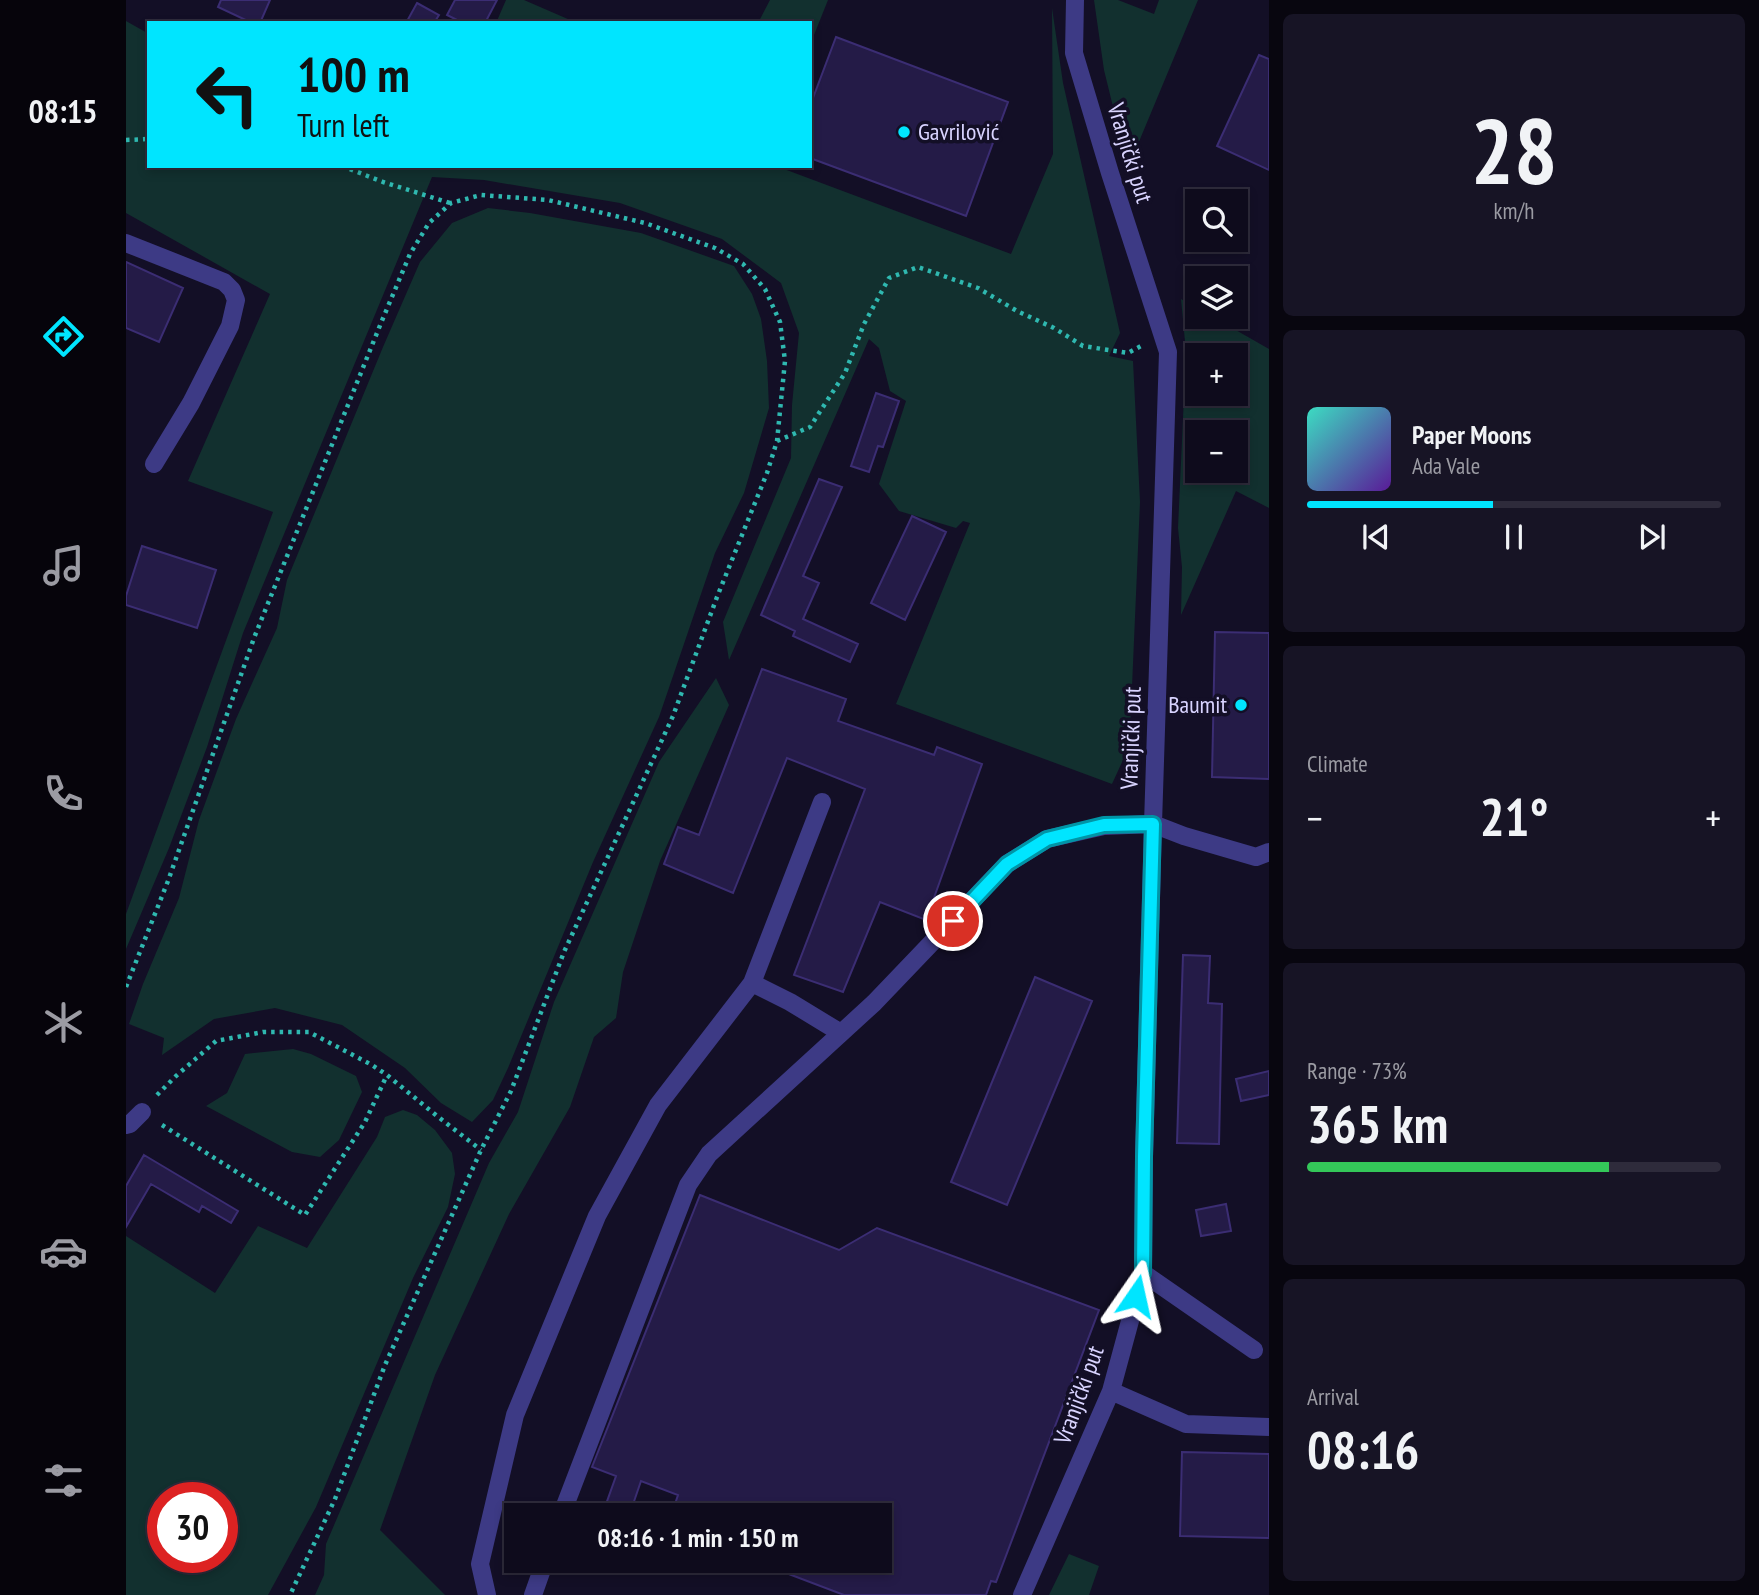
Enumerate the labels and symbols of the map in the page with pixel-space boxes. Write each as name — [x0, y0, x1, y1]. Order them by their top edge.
street label: Vranjički put — [1100, 98, 1160, 207]
place label: Gavrilović — [918, 116, 1000, 147]
marker: Gavrilović — [896, 124, 912, 140]
street label: Vranjički put — [1113, 686, 1148, 791]
place label: Baumit — [1168, 689, 1227, 720]
marker: Baumit — [1233, 697, 1249, 713]
pin — [923, 891, 983, 951]
position arrow — [1099, 1259, 1173, 1333]
street label: Vranjički put — [1046, 1341, 1111, 1449]
speed limit sign: 30 — [147, 1482, 238, 1573]

